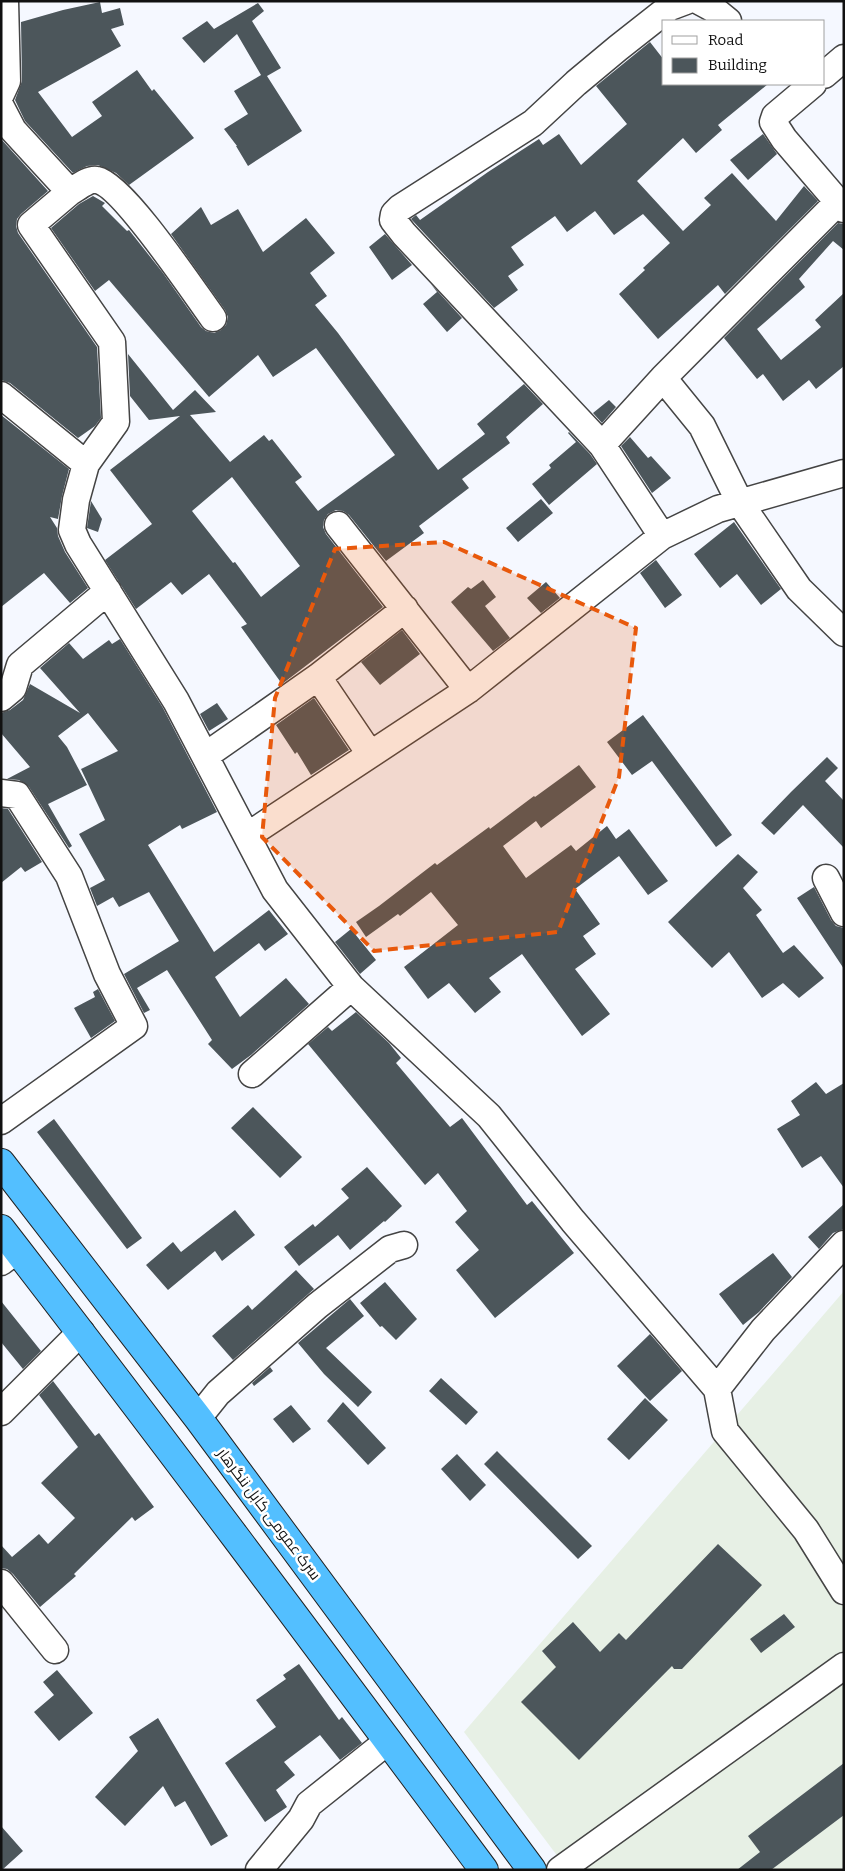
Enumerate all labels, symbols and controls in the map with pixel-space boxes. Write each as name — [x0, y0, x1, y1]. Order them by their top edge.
legend — [662, 20, 825, 85]
text: Road — [708, 31, 743, 49]
text: Building — [708, 56, 767, 74]
street label: سرک عمومی کابل ننگرهار — [212, 1444, 324, 1584]

